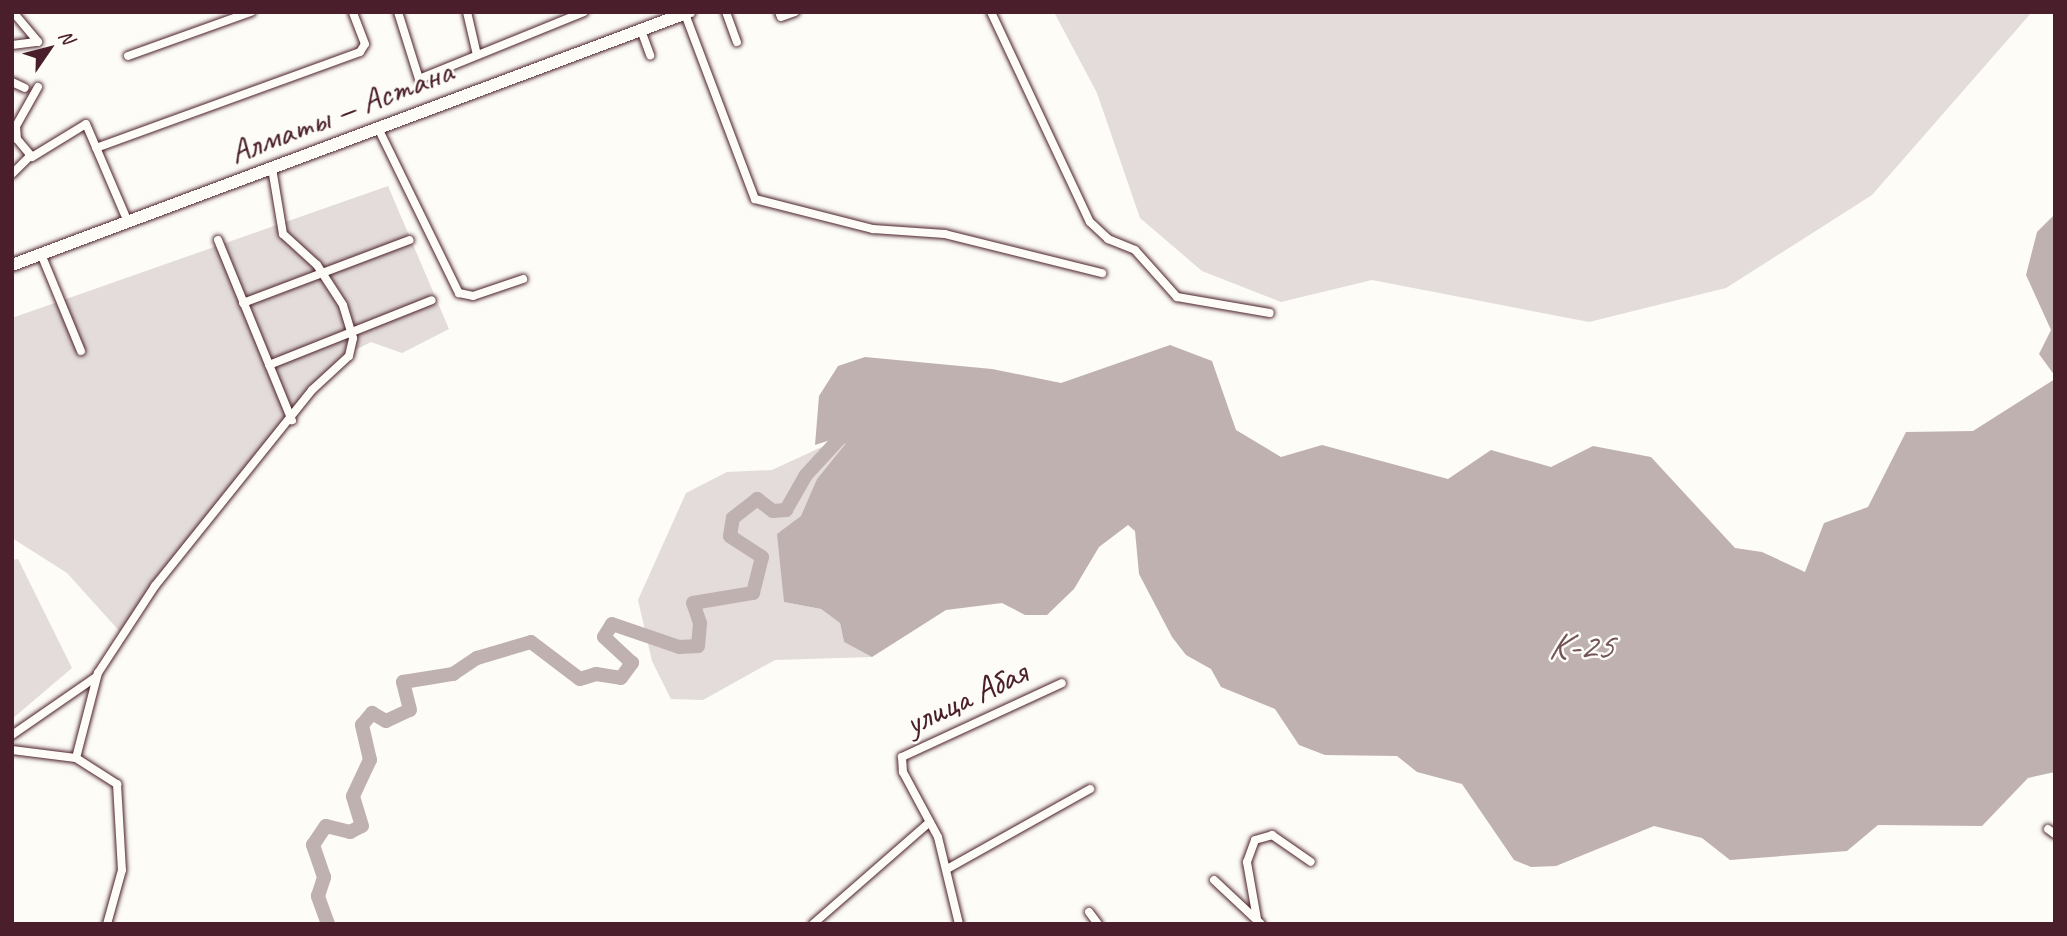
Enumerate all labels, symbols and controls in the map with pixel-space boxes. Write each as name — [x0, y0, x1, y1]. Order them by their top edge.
north arrow — [14, 14, 84, 84]
text: N — [53, 25, 79, 49]
street label: Алматы — Астана — [223, 50, 459, 174]
water label: К-25 — [1548, 624, 1612, 668]
street label: улица Абая — [898, 651, 1034, 745]

